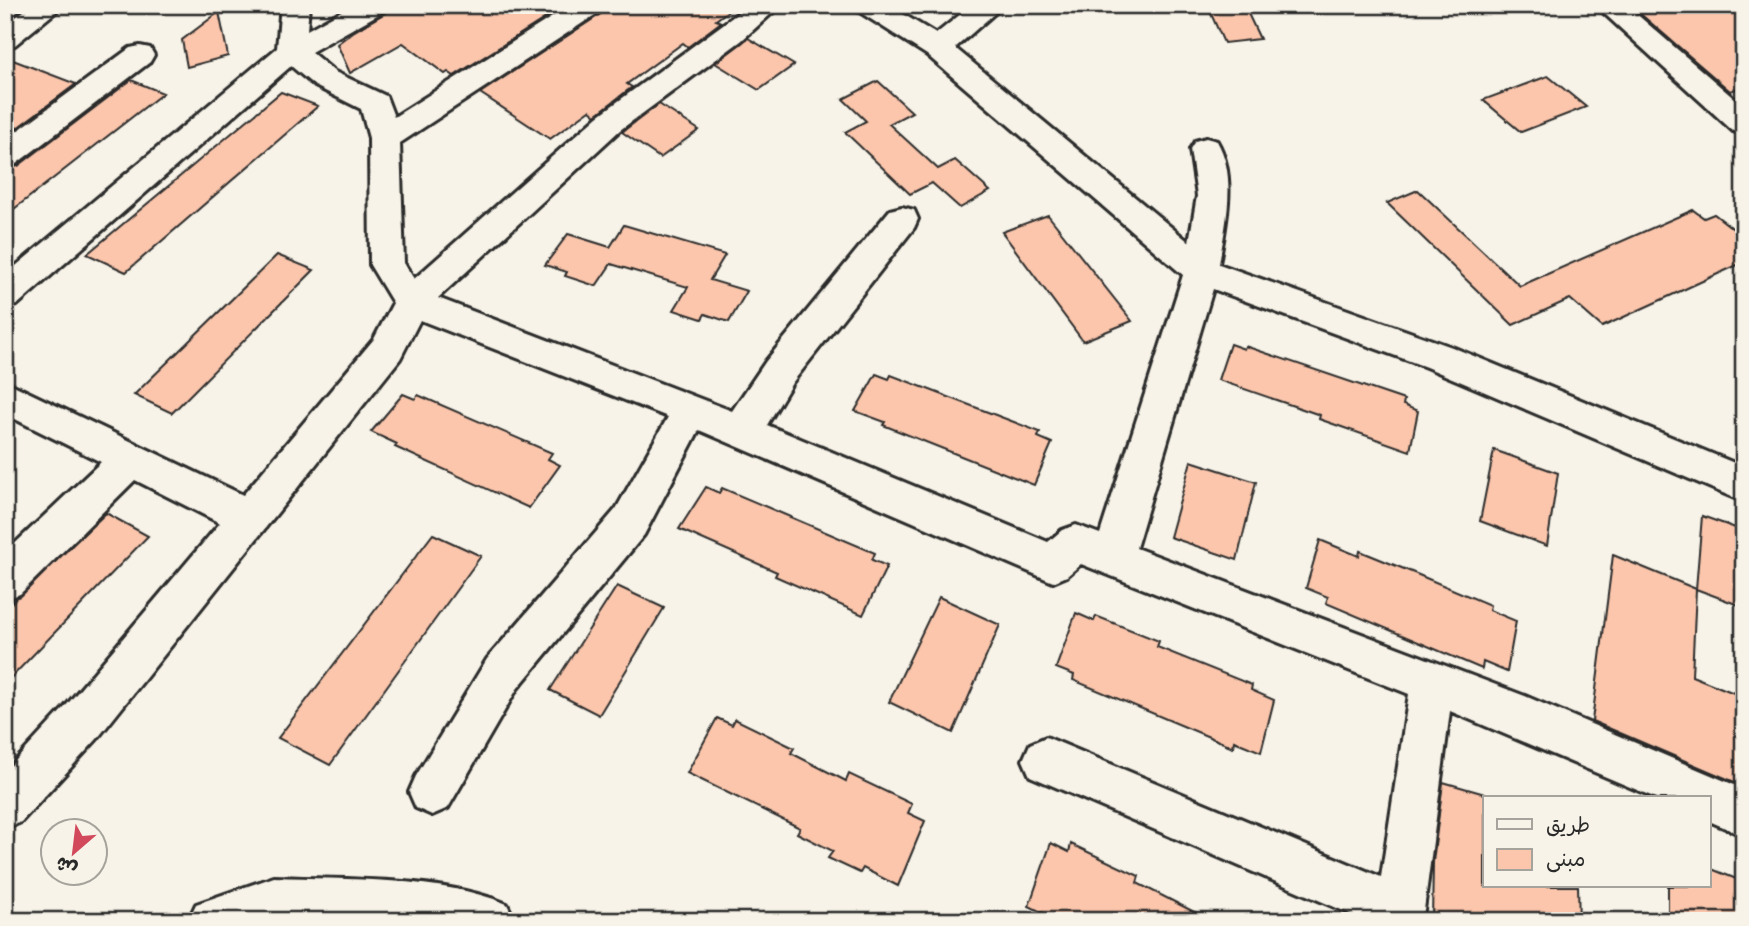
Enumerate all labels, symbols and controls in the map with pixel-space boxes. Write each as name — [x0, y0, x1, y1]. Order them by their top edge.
legend — [1483, 796, 1710, 888]
text: طريق — [1546, 811, 1590, 839]
north arrow — [38, 818, 108, 888]
text: مبنى — [1546, 845, 1585, 873]
text: ش — [51, 851, 81, 883]

